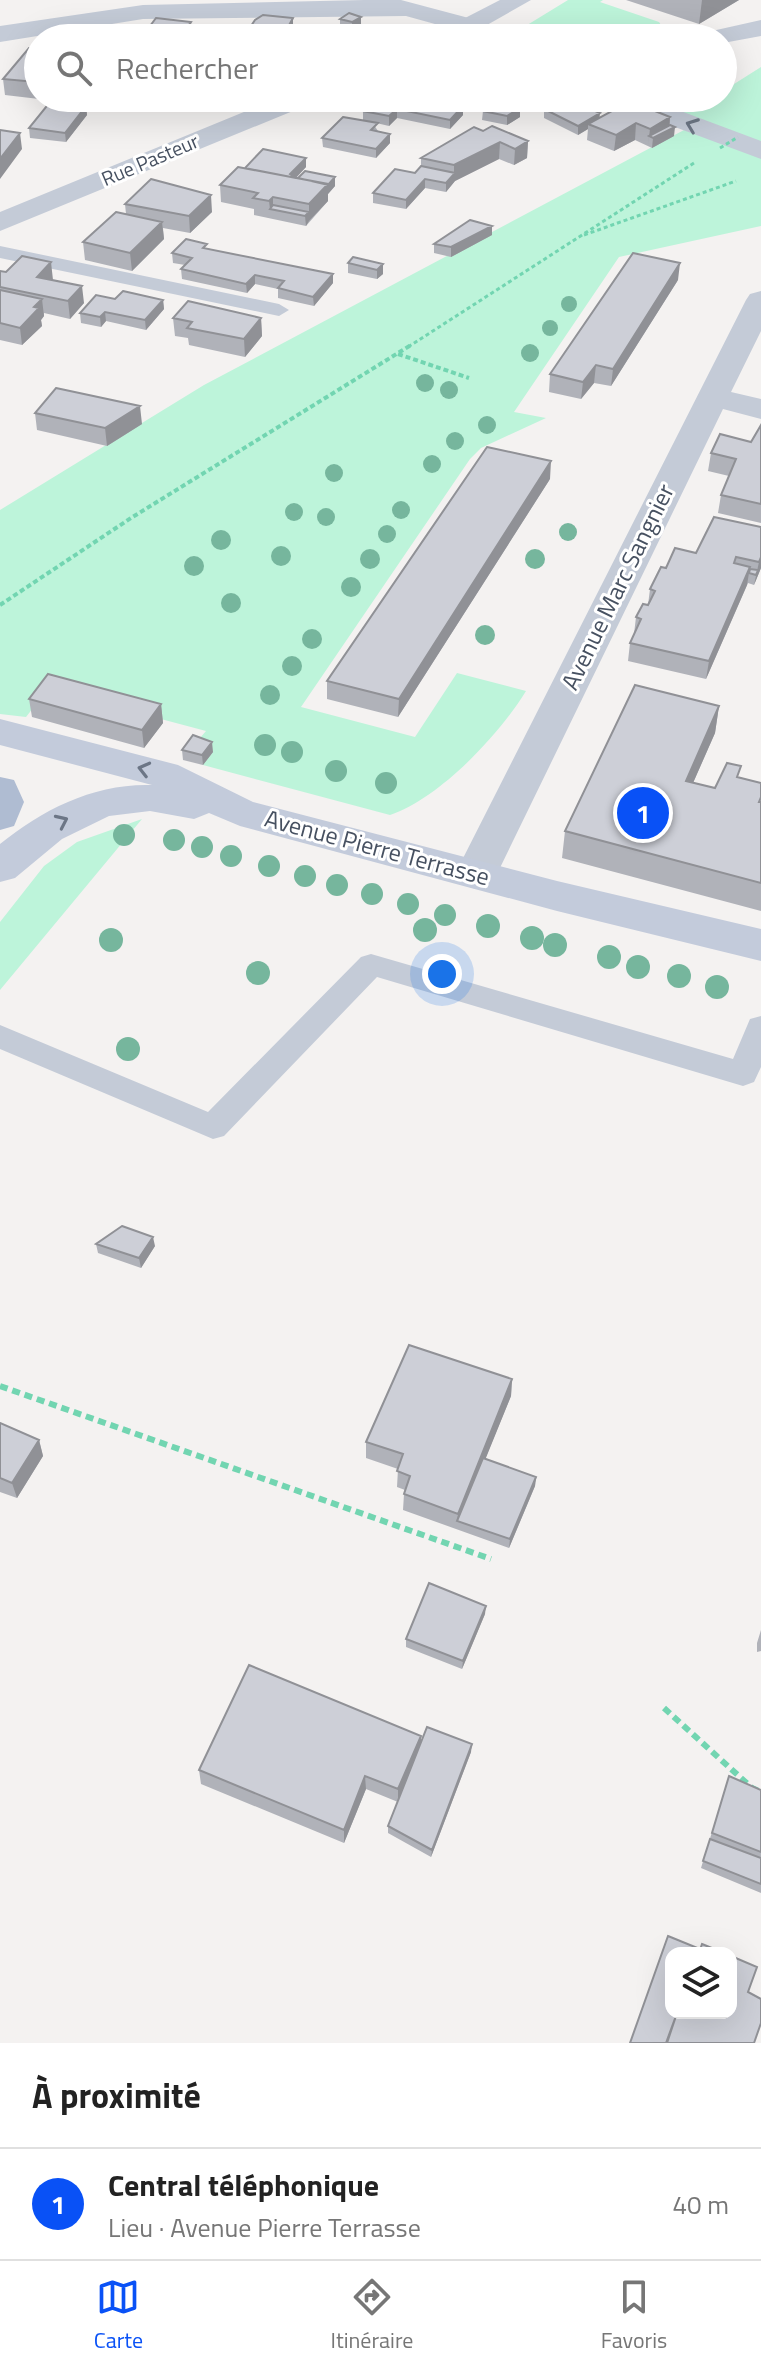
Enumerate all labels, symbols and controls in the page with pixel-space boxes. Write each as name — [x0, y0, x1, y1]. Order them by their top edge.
search box — [24, 24, 737, 112]
text: Rechercher — [116, 45, 259, 91]
icon: search — [52, 46, 96, 90]
one-way arrow — [686, 118, 700, 135]
street label: Rue Pasteur — [96, 125, 203, 194]
street label: Avenue Marc Sangnier — [552, 477, 683, 696]
one-way arrow — [137, 761, 151, 778]
pin: 1 — [617, 783, 669, 843]
street label: Avenue Pierre Terrasse — [261, 800, 494, 894]
one-way arrow — [53, 815, 68, 831]
your location — [422, 954, 462, 994]
map controls — [665, 1947, 737, 2019]
button: layers — [665, 1947, 737, 2019]
text: À proximité — [32, 2069, 201, 2121]
text: Central téléphonique — [108, 2162, 379, 2208]
text: 1 — [51, 2185, 65, 2224]
text: 40 m — [672, 2185, 729, 2224]
text: Lieu · Avenue Pierre Terrasse — [108, 2208, 421, 2247]
tab: Carte — [94, 2275, 143, 2357]
tab: Itinéraire — [331, 2275, 413, 2357]
tab: Favoris — [601, 2275, 667, 2357]

